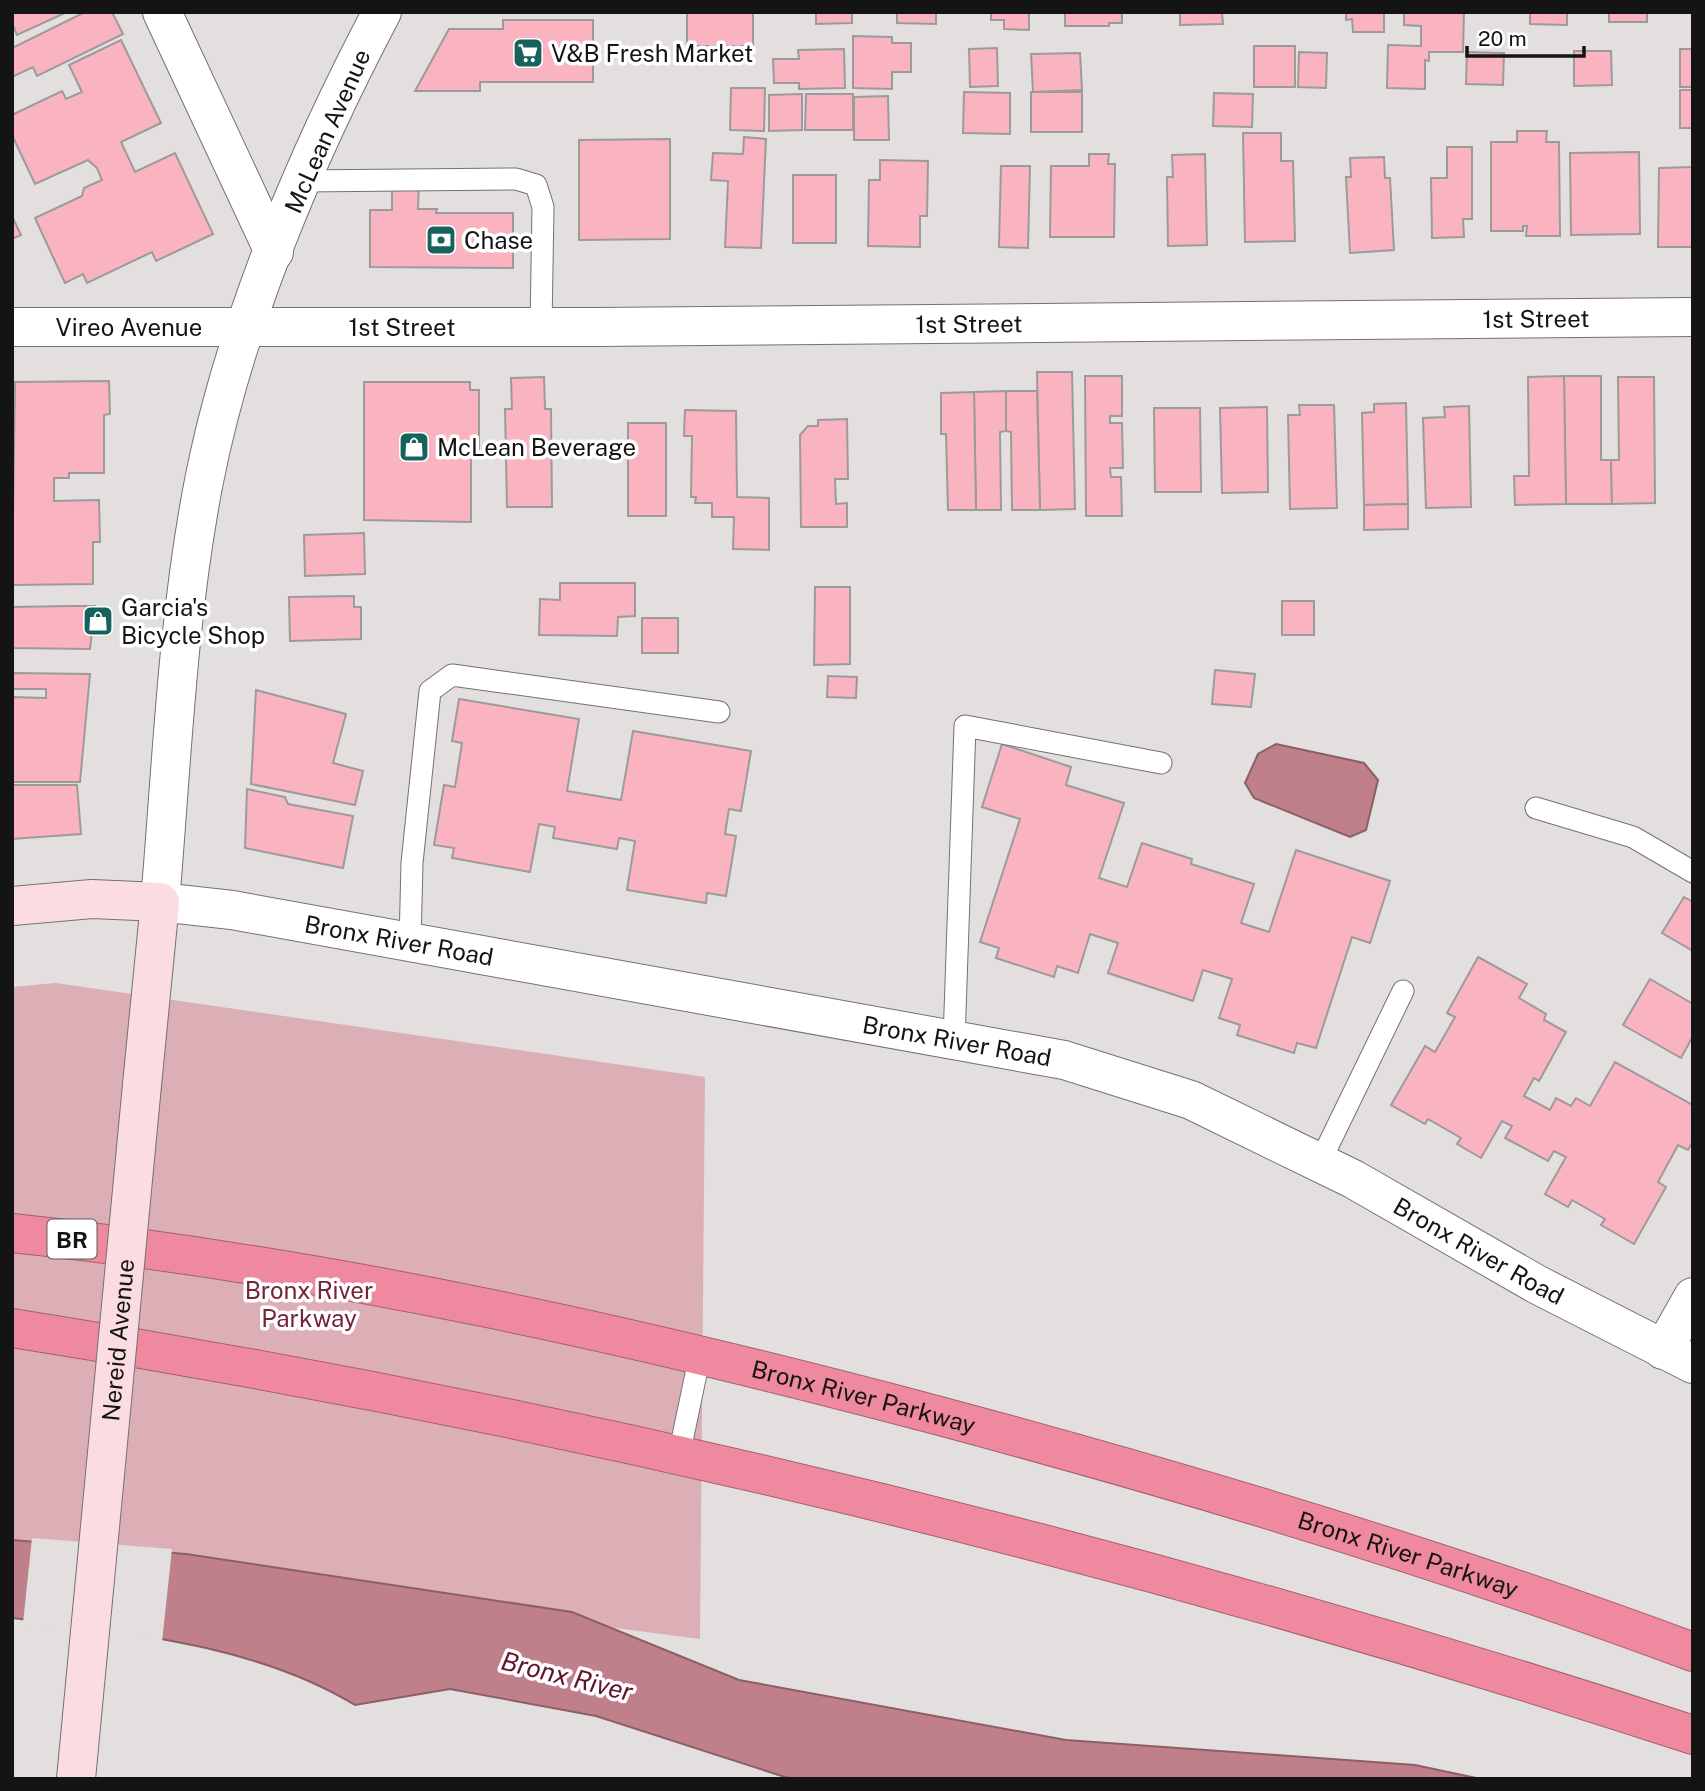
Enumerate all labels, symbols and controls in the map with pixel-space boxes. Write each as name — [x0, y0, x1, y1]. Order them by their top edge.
scale bar — [1467, 14, 1584, 58]
text: 20 m — [1478, 26, 1527, 51]
supermarket icon: V&B Fresh Market — [511, 36, 545, 70]
place label: V&B Fresh Market — [551, 39, 753, 67]
street label: McLean Avenue — [278, 45, 376, 217]
bank icon: Chase — [424, 223, 458, 257]
place label: Chase — [464, 226, 533, 254]
street label: 1st Street — [1482, 304, 1590, 333]
street label: 1st Street — [915, 309, 1023, 338]
street label: Vireo Avenue — [56, 313, 202, 341]
street label: 1st Street — [349, 313, 455, 341]
shop icon: McLean Beverage — [397, 430, 431, 464]
place label: McLean Beverage — [437, 433, 636, 461]
place label: Garcia's Bicycle Shop — [121, 593, 265, 649]
shop icon: Garcia's Bicycle Shop — [81, 604, 115, 638]
street label: Bronx River Road — [302, 909, 496, 971]
street label: Bronx River Road — [860, 1010, 1054, 1071]
street label: Bronx River Road — [1389, 1191, 1569, 1310]
road number: BR — [48, 1220, 96, 1258]
street label: Nereid Avenue — [96, 1258, 139, 1422]
park label: Bronx River Parkway — [245, 1276, 373, 1332]
street label: Bronx River Parkway — [749, 1354, 979, 1439]
street label: Bronx River Parkway — [1294, 1505, 1522, 1603]
water label: Bronx River — [498, 1645, 636, 1707]

